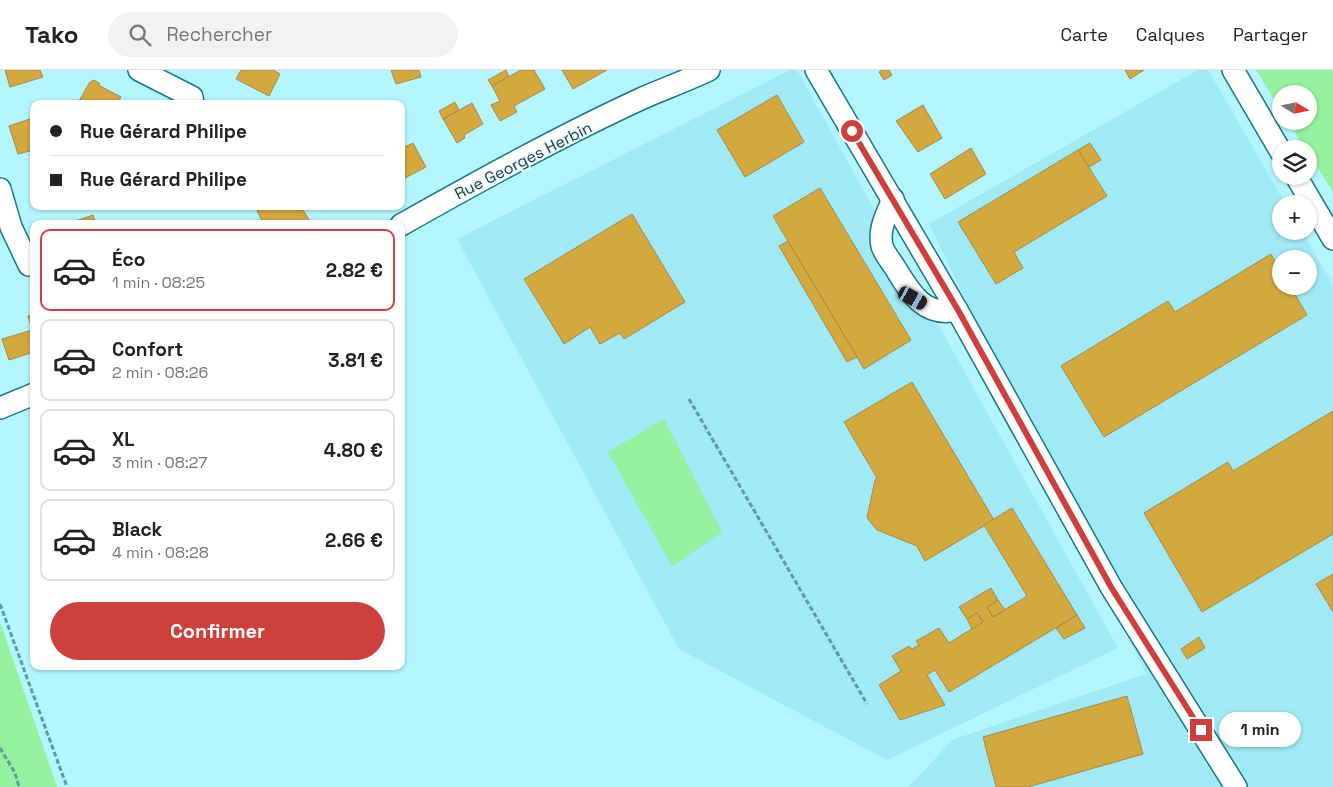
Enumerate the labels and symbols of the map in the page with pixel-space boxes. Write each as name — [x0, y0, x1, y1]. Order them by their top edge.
north arrow — [1272, 85, 1318, 130]
street label: Rue Georges Herbin — [451, 117, 595, 204]
route start — [841, 120, 863, 142]
car — [896, 284, 929, 312]
callout: 1 min — [1218, 712, 1301, 748]
route end — [1190, 719, 1212, 741]

